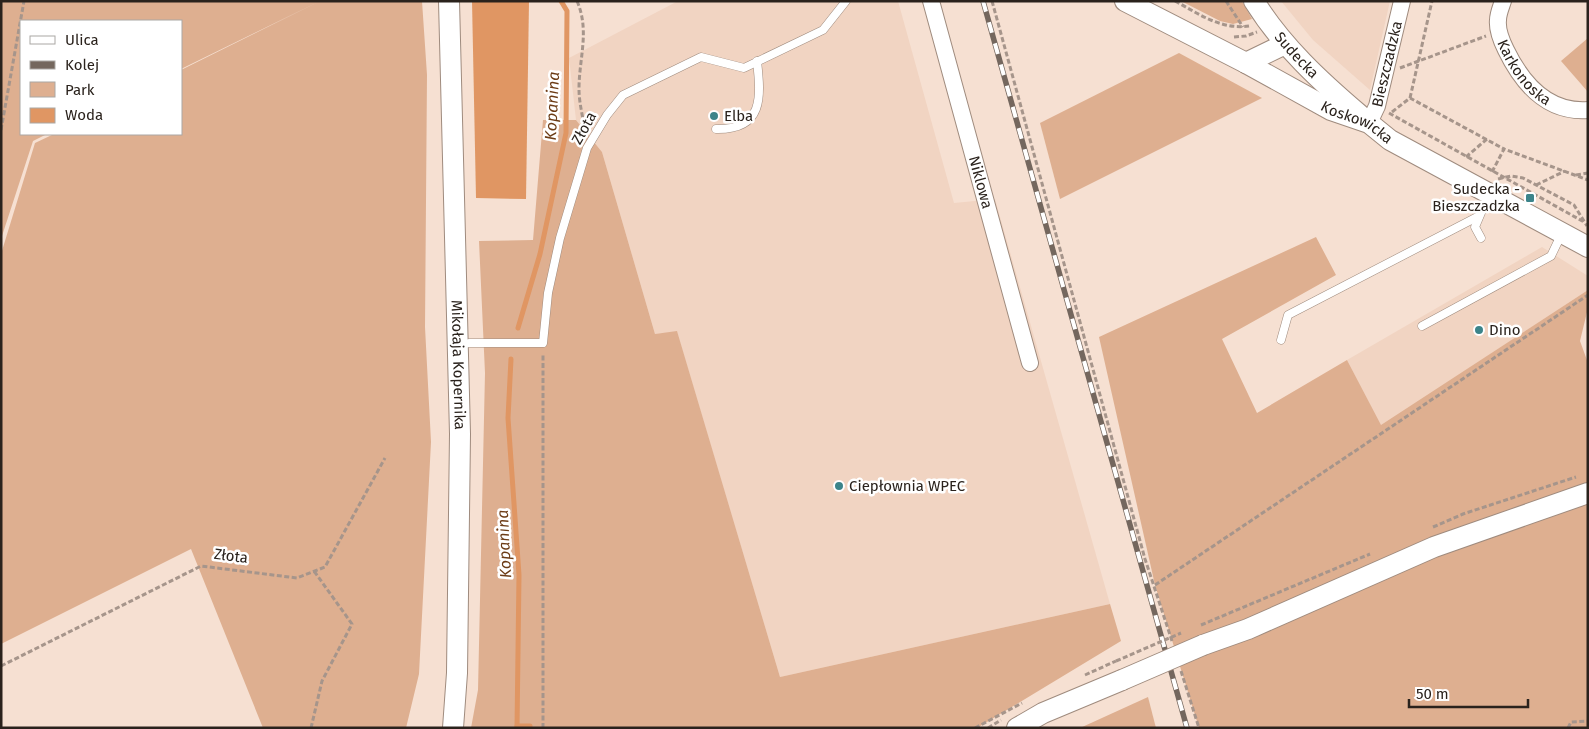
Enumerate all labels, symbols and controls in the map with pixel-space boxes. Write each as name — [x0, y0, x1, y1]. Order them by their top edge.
street label: Bieszczadzka — [1368, 19, 1406, 109]
legend — [20, 20, 182, 135]
street label: Sudecka — [1271, 28, 1322, 82]
text: Ulica — [65, 31, 99, 49]
street label: Karkonoska — [1493, 37, 1554, 109]
text: Kolej — [65, 56, 99, 74]
water label: Kopanina — [541, 71, 563, 141]
text: Park — [65, 81, 95, 99]
street label: Koskowicka — [1318, 97, 1396, 148]
text: Woda — [65, 106, 103, 124]
place label: Elba — [724, 107, 753, 125]
street label: Złota — [568, 109, 600, 147]
marker: Elba — [708, 110, 720, 122]
street label: Niklowa — [965, 154, 996, 211]
place label: Sudecka - Bieszczadzka — [1432, 180, 1520, 215]
marker: Sudecka - Bieszczadzka — [1524, 192, 1536, 204]
street label: Mikołaja Kopernika — [448, 300, 469, 430]
place label: Dino — [1489, 321, 1520, 339]
marker: Dino — [1473, 324, 1485, 336]
place label: Ciepłownia WPEC — [849, 477, 966, 495]
marker: Ciepłownia WPEC — [833, 480, 845, 492]
water label: Kopanina — [493, 509, 515, 579]
street label: Złota — [213, 545, 249, 567]
scale bar — [1409, 676, 1528, 708]
text: 50 m — [1416, 685, 1449, 703]

